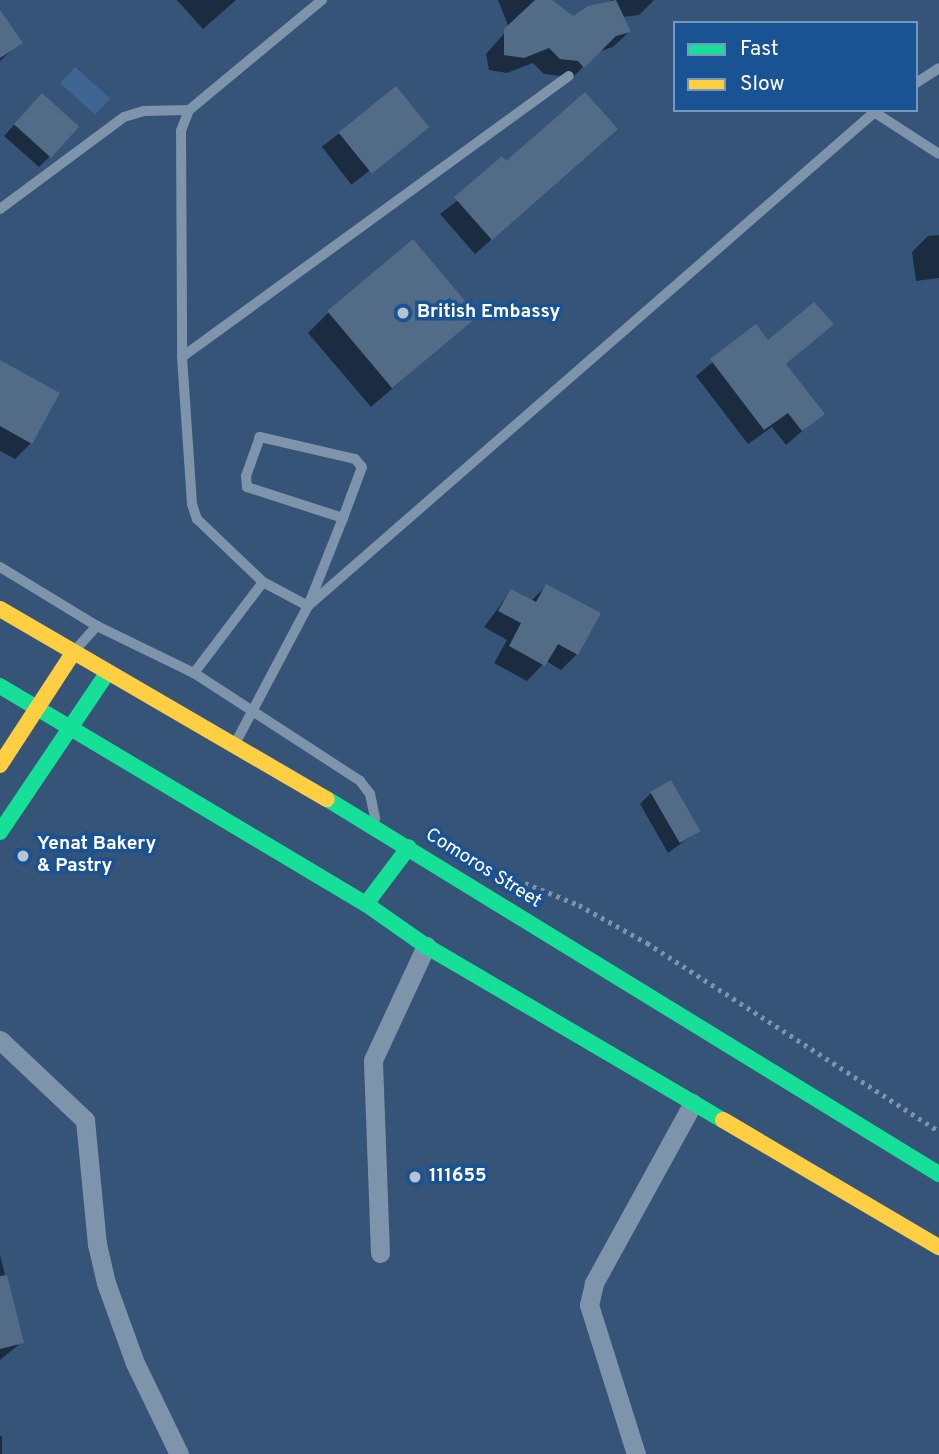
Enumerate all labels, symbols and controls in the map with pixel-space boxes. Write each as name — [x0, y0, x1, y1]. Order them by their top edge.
legend — [673, 21, 918, 112]
text: Fast — [740, 36, 779, 63]
text: Slow — [740, 71, 785, 98]
place label: British Embassy — [417, 302, 560, 324]
marker: British Embassy — [395, 305, 411, 321]
street label: Comoros Street — [421, 824, 545, 914]
place label: Yenat Bakery & Pastry — [37, 834, 156, 878]
marker: Yenat Bakery & Pastry — [15, 848, 31, 864]
place label: 111655 — [429, 1166, 487, 1188]
marker: 111655 — [407, 1169, 423, 1185]

